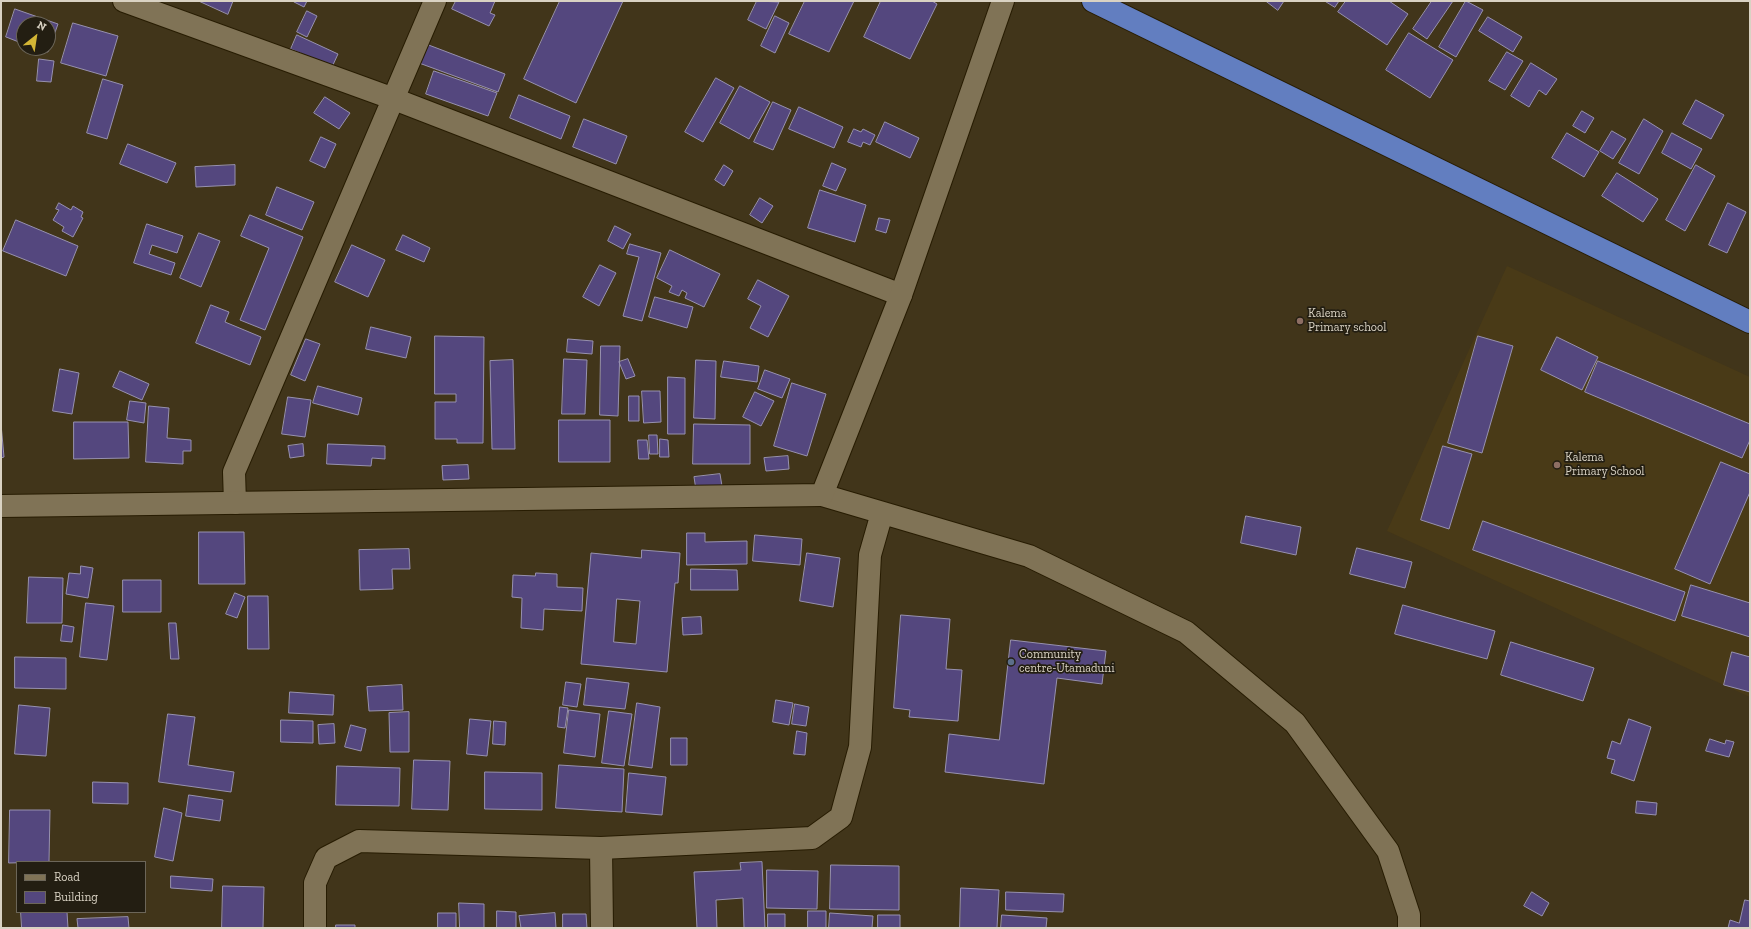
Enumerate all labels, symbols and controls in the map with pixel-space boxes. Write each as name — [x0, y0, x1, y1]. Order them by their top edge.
north arrow — [16, 16, 56, 56]
text: N — [35, 18, 49, 34]
place label: Kalema Primary school — [1308, 307, 1386, 335]
marker: Kalema Primary school — [1295, 316, 1305, 326]
place label: Kalema Primary School — [1565, 451, 1644, 479]
marker: Kalema Primary School — [1552, 460, 1562, 470]
place label: Community centre-Utamaduni — [1019, 648, 1115, 676]
marker: Community centre-Utamaduni — [1006, 657, 1016, 667]
legend — [16, 861, 146, 913]
text: Road — [54, 870, 80, 884]
text: Building — [54, 890, 98, 904]

